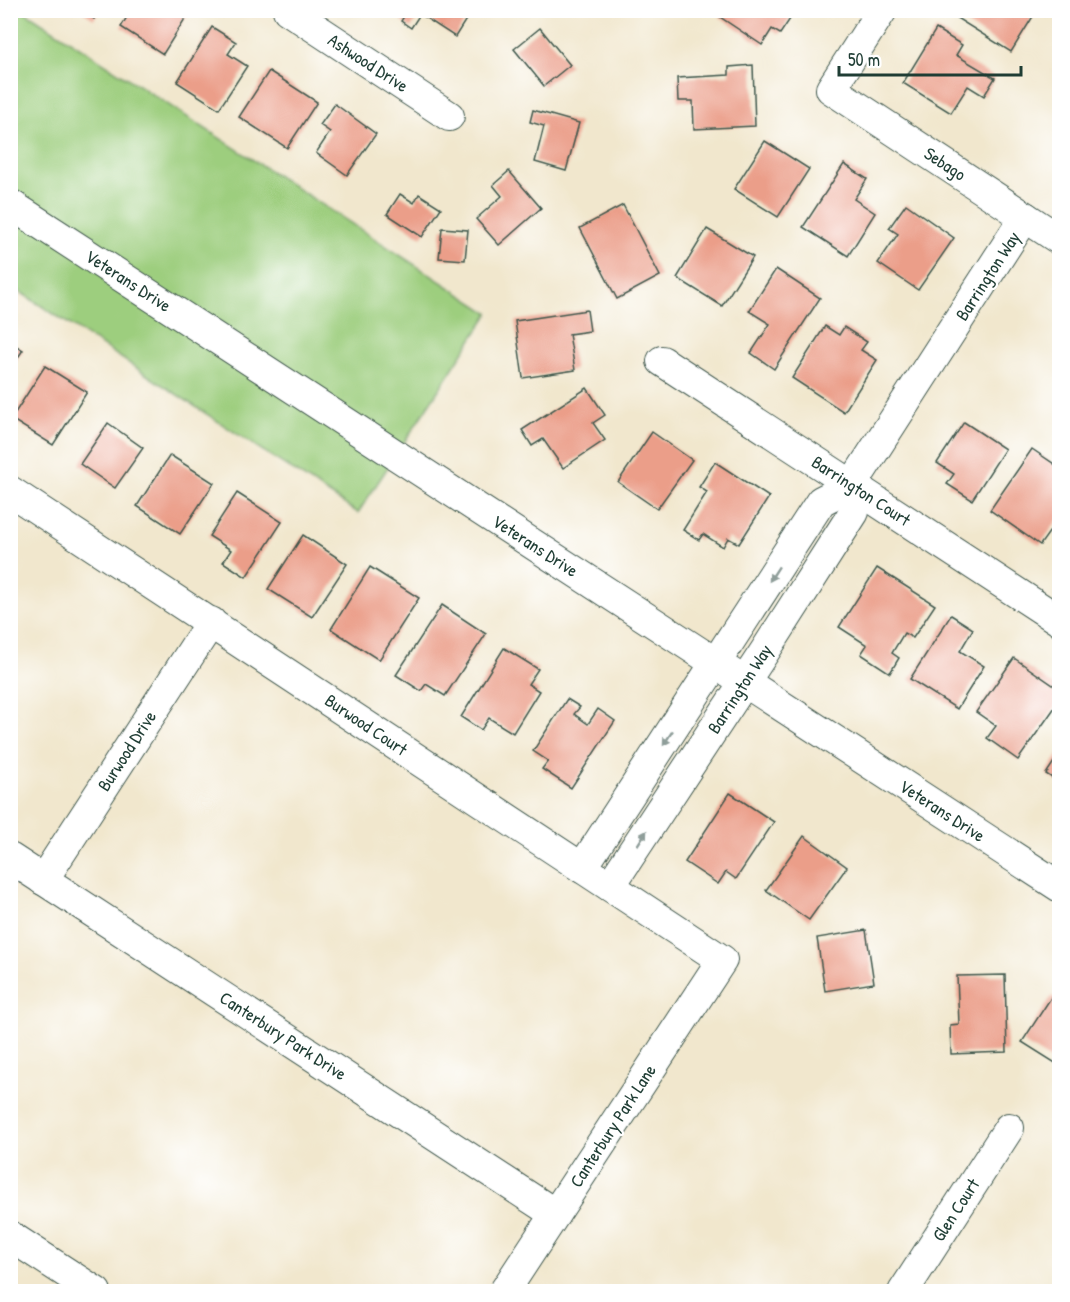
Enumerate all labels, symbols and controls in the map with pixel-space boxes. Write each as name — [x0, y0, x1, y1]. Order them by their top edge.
street label: Ashwood Drive — [323, 27, 413, 98]
scale bar — [839, 39, 1020, 77]
text: 50 m — [848, 47, 880, 72]
street label: Sebago — [920, 141, 971, 186]
street label: Barrington Way — [949, 226, 1026, 325]
street label: Veterans Drive — [80, 243, 176, 318]
street label: Barrington Court — [807, 449, 916, 532]
street label: Veterans Drive — [487, 508, 583, 583]
one-way arrow — [768, 566, 779, 582]
street label: Barrington Way — [701, 639, 778, 738]
street label: Burwood Court — [320, 688, 413, 762]
street label: Burwood Drive — [91, 706, 162, 796]
one-way arrow — [662, 729, 673, 746]
street label: Veterans Drive — [894, 773, 990, 848]
one-way arrow — [636, 830, 648, 846]
street label: Canterbury Park Drive — [215, 985, 352, 1086]
street label: Canterbury Park Lane — [563, 1059, 662, 1192]
street label: Glen Court — [926, 1173, 986, 1246]

